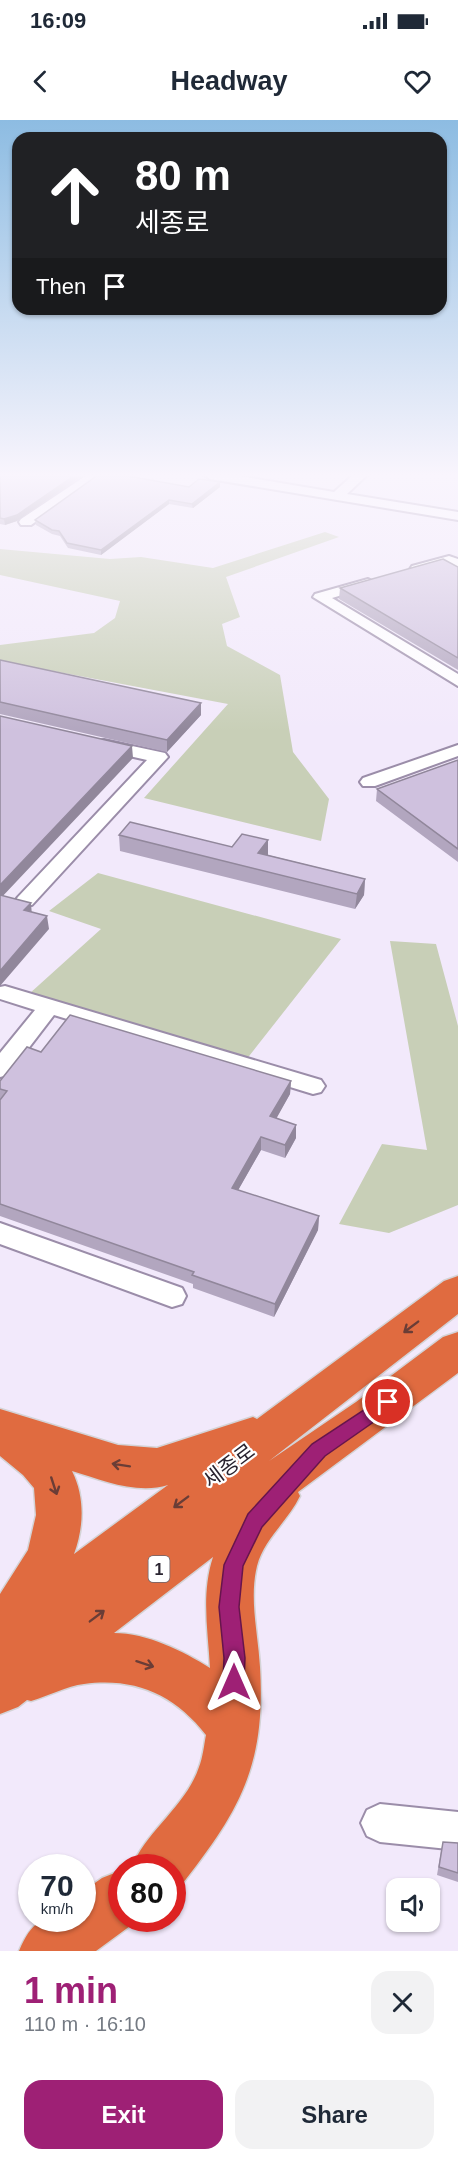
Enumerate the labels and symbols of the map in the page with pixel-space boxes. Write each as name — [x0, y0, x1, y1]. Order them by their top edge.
one-way arrow — [404, 1321, 420, 1333]
pin — [362, 1376, 413, 1427]
street label: 세종로 — [199, 1439, 259, 1492]
one-way arrow — [112, 1459, 131, 1470]
one-way arrow — [49, 1477, 60, 1496]
one-way arrow — [173, 1495, 189, 1508]
road number: 1 — [148, 1556, 170, 1582]
one-way arrow — [89, 1609, 105, 1622]
position arrow — [202, 1650, 266, 1714]
one-way arrow — [135, 1659, 154, 1670]
speed limit sign: 80 — [108, 1854, 186, 1932]

